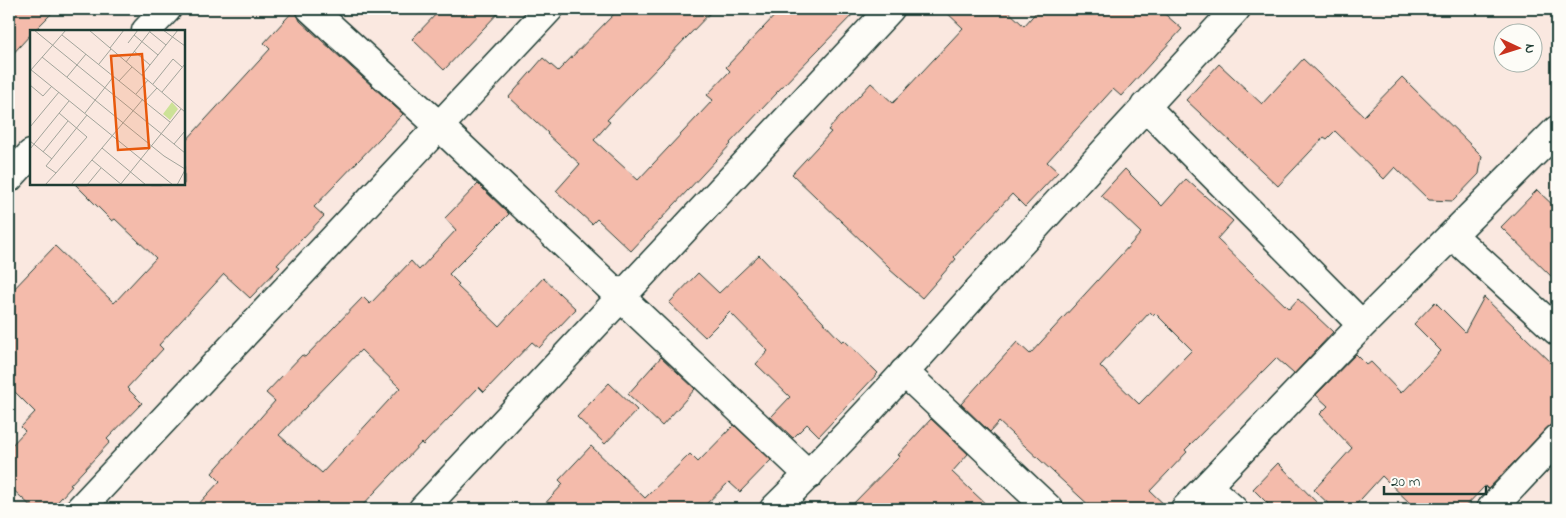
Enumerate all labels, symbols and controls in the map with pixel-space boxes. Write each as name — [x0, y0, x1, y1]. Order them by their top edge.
north arrow — [1494, 22, 1544, 72]
inset map — [30, 30, 185, 185]
text: N — [1519, 43, 1540, 54]
scale bar — [1384, 463, 1486, 495]
text: 20 m — [1391, 471, 1421, 493]

